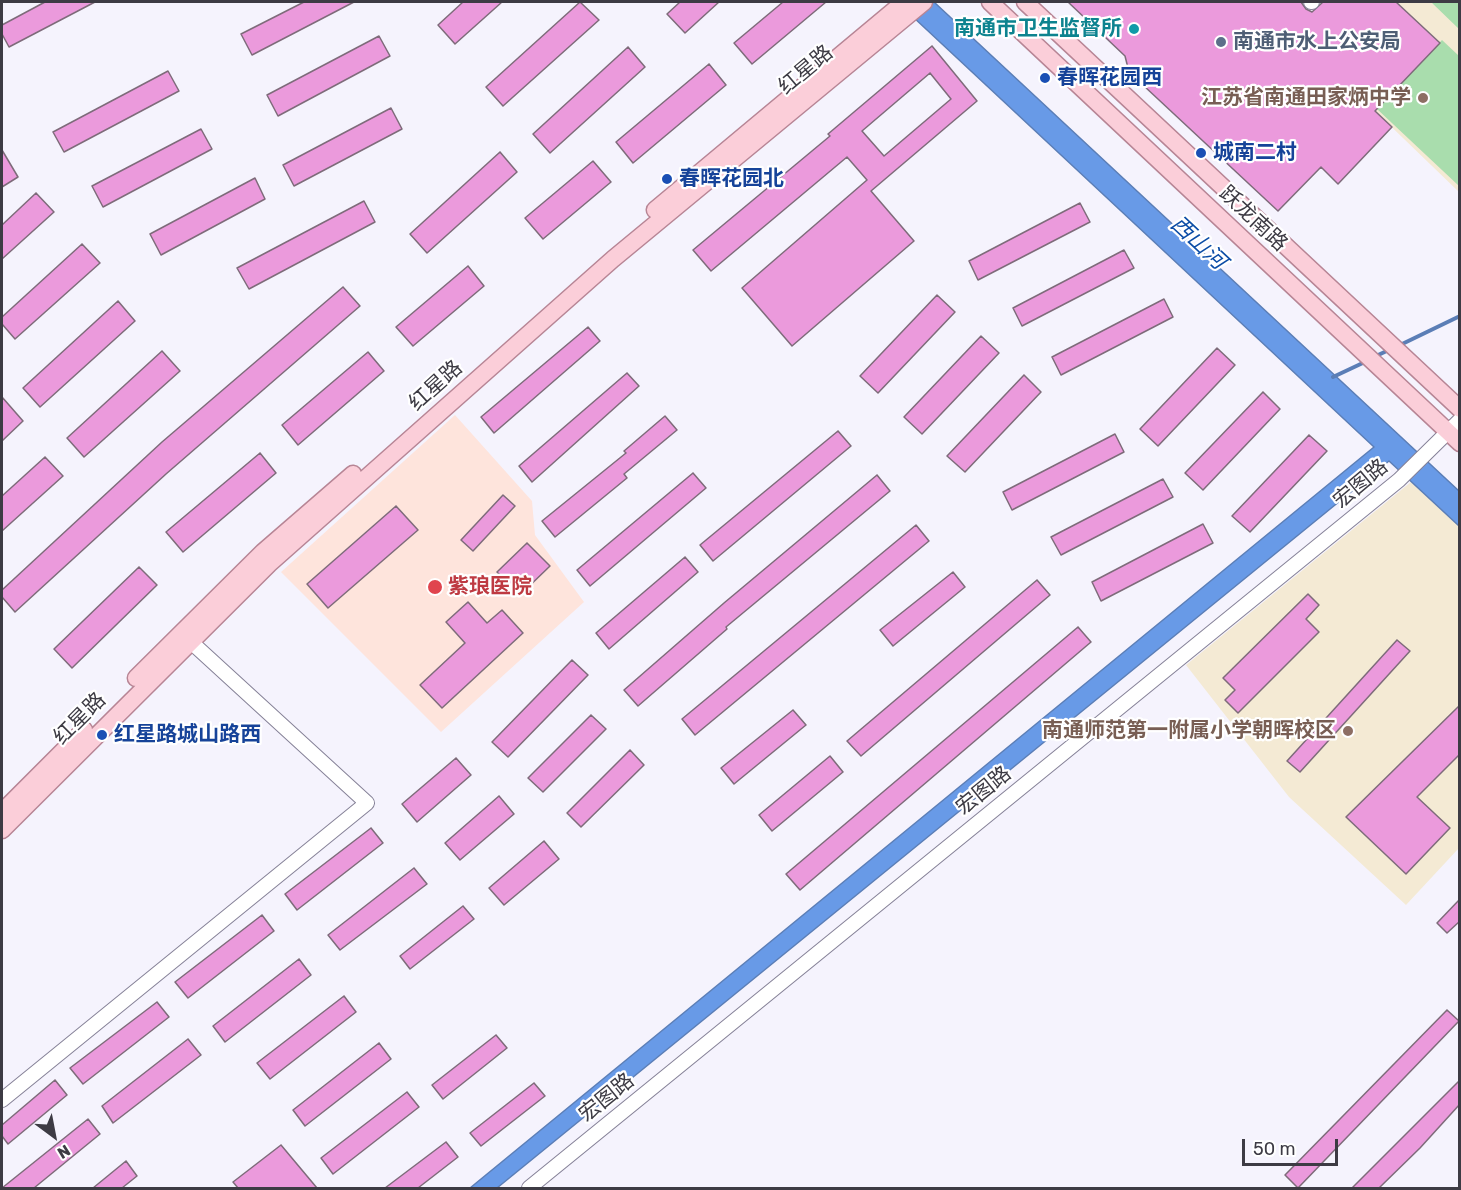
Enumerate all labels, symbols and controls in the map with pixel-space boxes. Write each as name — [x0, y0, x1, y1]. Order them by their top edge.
place label: 南通市卫生监督所 — [954, 16, 1122, 42]
marker: 南通市卫生监督所 — [1127, 22, 1141, 36]
place label: 南通市水上公安局 — [1233, 29, 1401, 55]
marker: 南通市水上公安局 — [1214, 35, 1228, 49]
street label: 红星路 — [774, 40, 838, 100]
place label: 春晖花园西 — [1057, 65, 1162, 91]
marker: 春晖花园西 — [1038, 71, 1052, 85]
place label: 江苏省南通田家炳中学 — [1201, 85, 1411, 111]
marker: 江苏省南通田家炳中学 — [1416, 91, 1430, 105]
place label: 城南二村 — [1213, 140, 1297, 166]
marker: 城南二村 — [1194, 146, 1208, 160]
place label: 春晖花园北 — [679, 166, 784, 192]
marker: 春晖花园北 — [660, 172, 674, 186]
street label: 跃龙南路 — [1214, 181, 1292, 257]
water label: 西山河 — [1165, 211, 1231, 275]
street label: 红星路 — [404, 356, 468, 416]
street label: 宏图路 — [1329, 454, 1393, 514]
place label: 紫琅医院 — [448, 574, 532, 600]
marker: 紫琅医院 — [426, 578, 444, 596]
street label: 红星路 — [49, 688, 111, 750]
place label: 南通师范第一附属小学朝晖校区 — [1042, 718, 1336, 744]
place label: 红星路城山路西 — [114, 722, 261, 748]
marker: 南通师范第一附属小学朝晖校区 — [1341, 724, 1355, 738]
marker: 红星路城山路西 — [95, 728, 109, 742]
street label: 宏图路 — [952, 761, 1016, 821]
street label: 宏图路 — [575, 1068, 639, 1128]
north arrow — [24, 1106, 84, 1166]
scale bar — [1245, 1127, 1341, 1165]
text: 50 m — [1253, 1138, 1296, 1160]
text: N — [54, 1141, 74, 1163]

